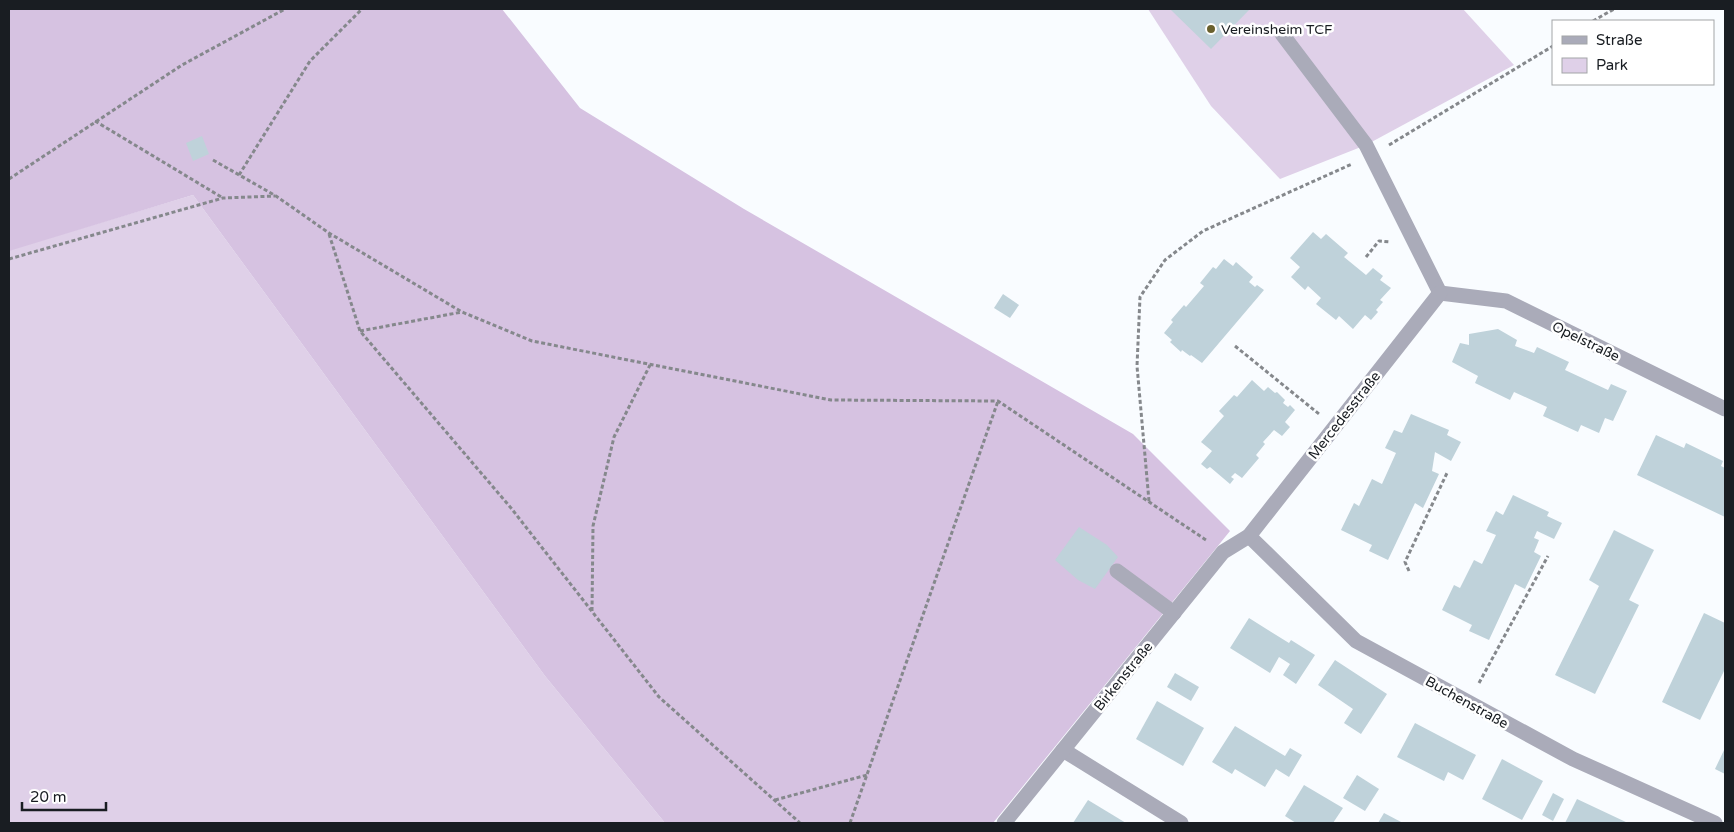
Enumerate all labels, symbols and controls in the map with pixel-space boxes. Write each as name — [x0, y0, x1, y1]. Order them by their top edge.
legend — [1552, 20, 1714, 85]
place label: Vereinsheim TCF — [1221, 21, 1333, 38]
marker: Vereinsheim TCF — [1205, 23, 1217, 35]
text: Straße — [1596, 31, 1642, 49]
text: Park — [1596, 56, 1628, 74]
street label: Opelstraße — [1549, 318, 1622, 365]
street label: Mercedesstraße — [1305, 368, 1384, 463]
street label: Birkenstraße — [1090, 638, 1156, 714]
street label: Buchenstraße — [1422, 673, 1511, 732]
scale bar — [22, 780, 106, 812]
text: 20 m — [30, 788, 67, 806]

